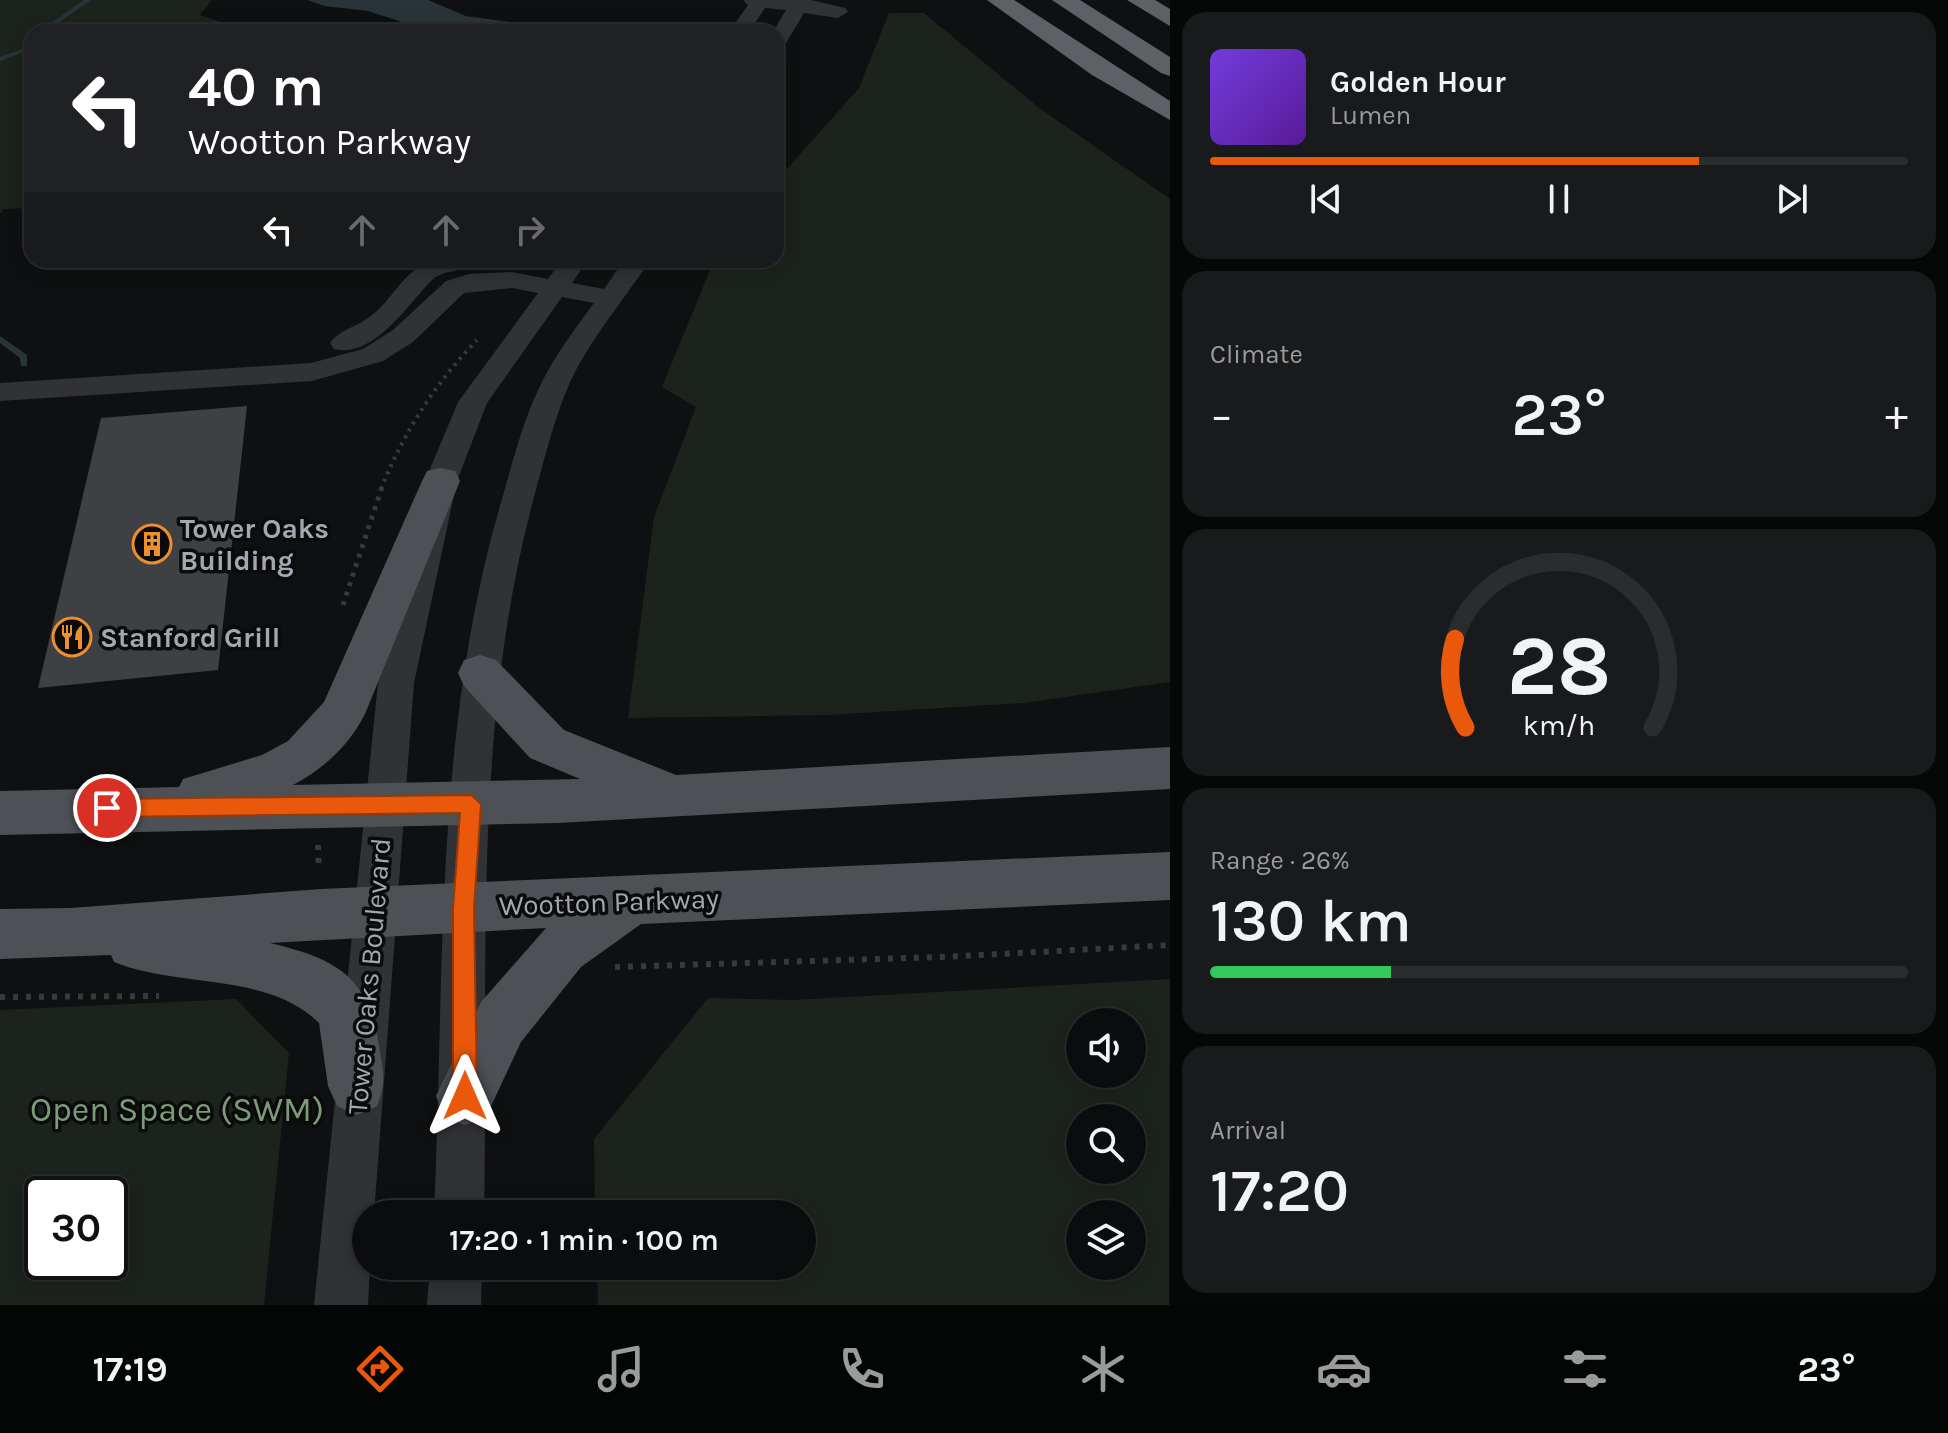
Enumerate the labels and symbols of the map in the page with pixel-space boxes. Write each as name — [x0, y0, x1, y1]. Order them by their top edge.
place label: Tower Oaks Building — [180, 512, 329, 577]
building icon: Tower Oaks Building — [131, 523, 173, 565]
restaurant icon: Stanford Grill — [51, 616, 93, 658]
place label: Stanford Grill — [100, 621, 280, 654]
pin — [73, 774, 141, 842]
street label: Tower Oaks Boulevard — [340, 836, 398, 1116]
street label: Wootton Parkway — [498, 882, 720, 922]
position arrow — [423, 1054, 507, 1138]
park label: Open Space (SWM) — [30, 1090, 324, 1130]
speed limit sign: 30 — [24, 1176, 128, 1280]

